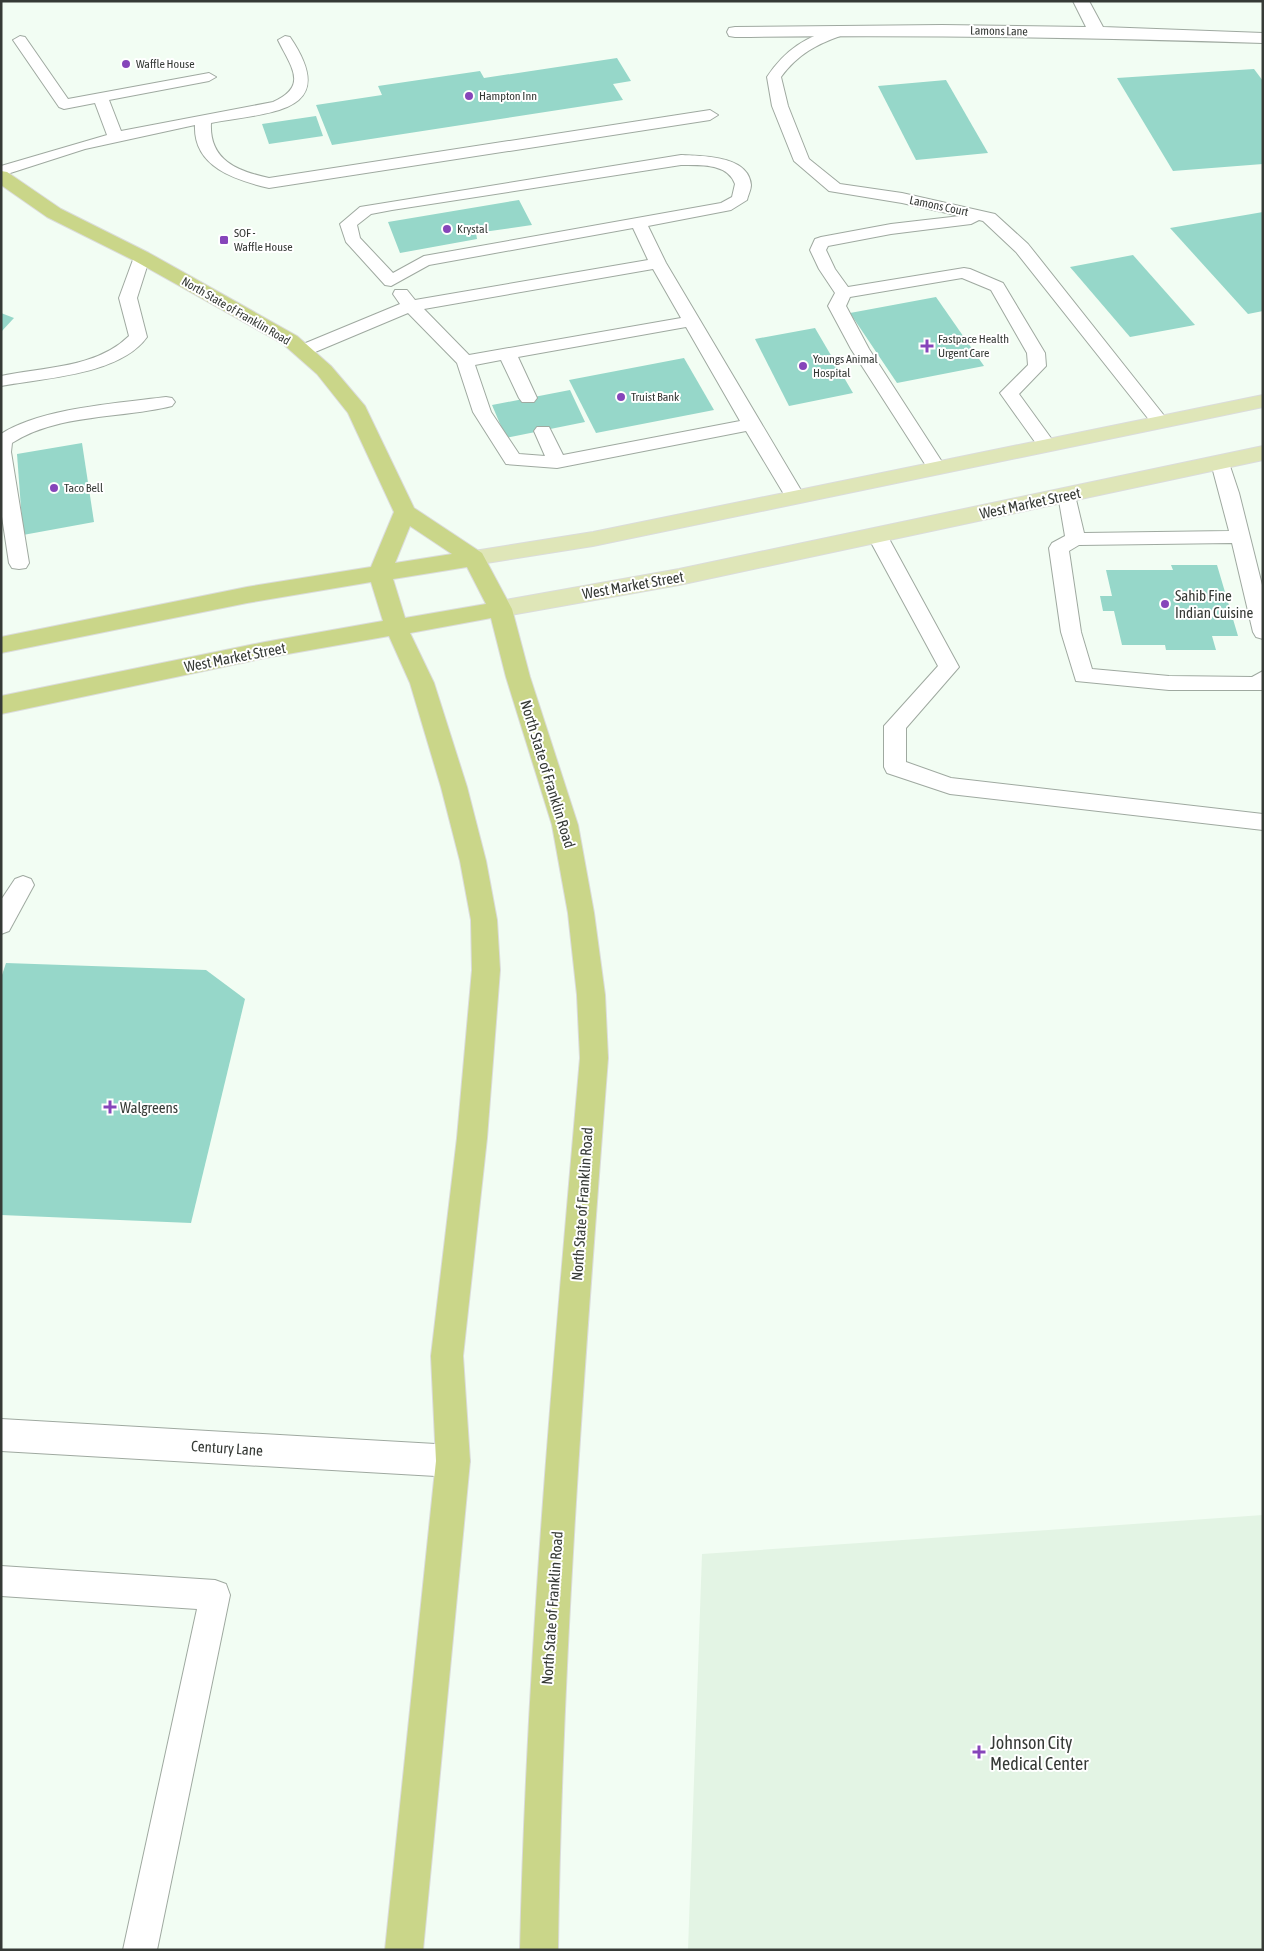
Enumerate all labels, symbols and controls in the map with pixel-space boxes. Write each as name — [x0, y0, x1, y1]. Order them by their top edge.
street label: Lamons Lane — [970, 23, 1028, 39]
place label: Waffle House — [136, 57, 195, 71]
marker: Waffle House — [120, 58, 132, 70]
place label: Hampton Inn — [479, 89, 537, 103]
marker: Hampton Inn — [463, 90, 475, 102]
street label: Lamons Court — [908, 193, 970, 219]
place label: Krystal — [457, 222, 489, 236]
marker: Krystal — [441, 223, 453, 235]
place label: SOF - Waffle House — [234, 226, 293, 254]
marker: SOF - Waffle House — [218, 234, 230, 246]
street label: North State of Franklin Road — [179, 274, 293, 348]
place label: Fastpace Health Urgent Care — [938, 332, 1009, 360]
marker: Fastpace Health Urgent Care — [920, 339, 934, 353]
place label: Youngs Animal Hospital — [813, 352, 879, 380]
marker: Youngs Animal Hospital — [797, 360, 809, 372]
place label: Truist Bank — [631, 390, 680, 404]
marker: Truist Bank — [615, 391, 627, 403]
place label: Taco Bell — [64, 481, 104, 495]
marker: Taco Bell — [48, 482, 60, 494]
street label: West Market Street — [978, 484, 1082, 522]
street label: West Market Street — [581, 568, 685, 602]
place label: Sahib Fine Indian Cuisine — [1175, 587, 1253, 621]
marker: Sahib Fine Indian Cuisine — [1159, 598, 1171, 610]
street label: West Market Street — [183, 639, 287, 675]
street label: North State of Franklin Road — [517, 698, 579, 850]
place label: Walgreens — [120, 1099, 178, 1116]
marker: Walgreens — [104, 1101, 116, 1113]
street label: North State of Franklin Road — [568, 1127, 596, 1281]
street label: Century Lane — [191, 1437, 264, 1459]
street label: North State of Franklin Road — [538, 1531, 566, 1685]
place label: Johnson City Medical Center — [990, 1732, 1089, 1774]
marker: Johnson City Medical Center — [972, 1745, 986, 1759]

